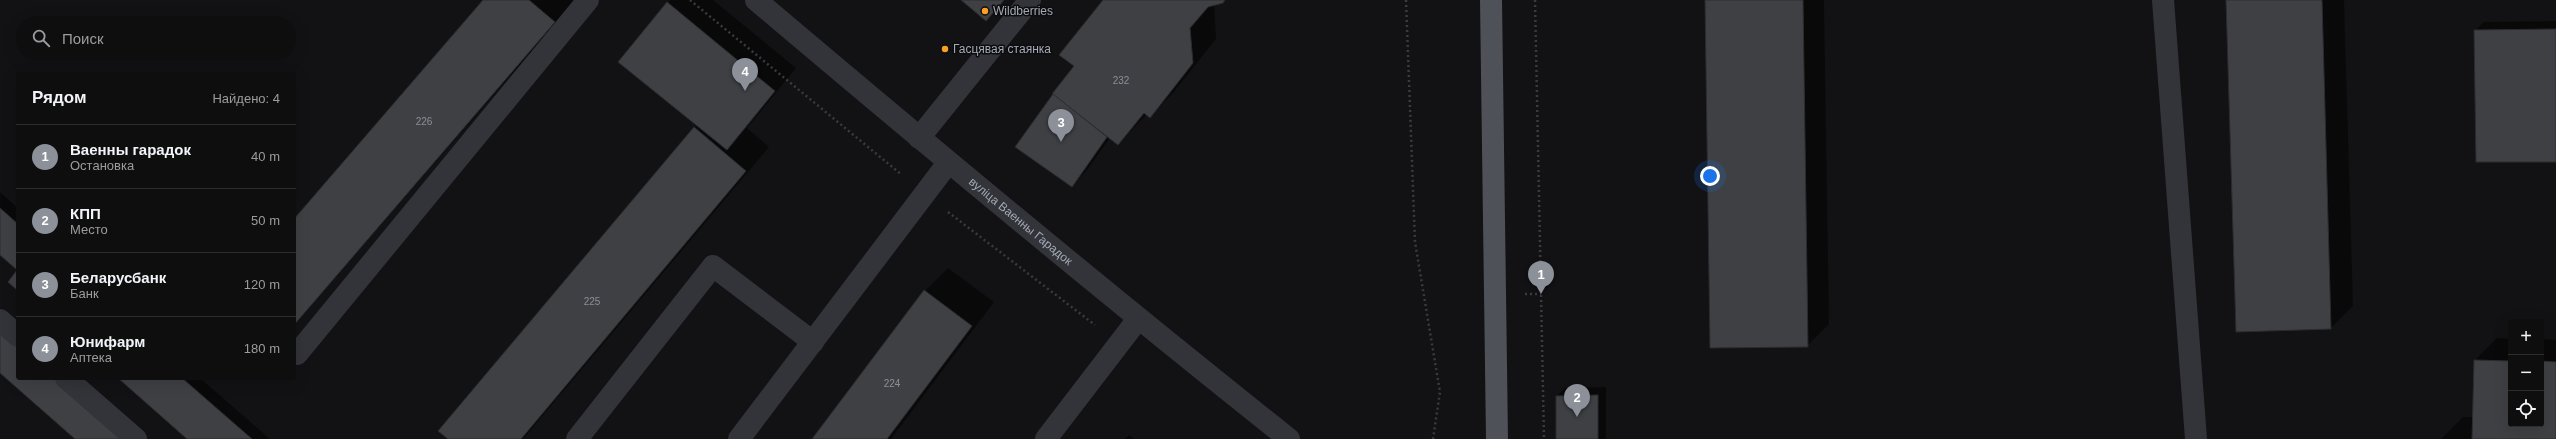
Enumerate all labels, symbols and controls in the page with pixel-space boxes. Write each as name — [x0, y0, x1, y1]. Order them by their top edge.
place label: Wildberries — [993, 4, 1053, 18]
marker: Wildberries — [980, 6, 990, 16]
search box — [16, 16, 296, 60]
icon: search — [30, 27, 52, 49]
text: Поиск — [62, 30, 104, 47]
place label: Гасцявая стаянка — [953, 42, 1051, 56]
marker: Гасцявая стаянка — [940, 44, 950, 54]
pin: 4 — [732, 58, 758, 91]
house number: 232 — [1113, 75, 1130, 86]
text: Рядом — [32, 88, 87, 107]
text: Найдено: 4 — [212, 91, 280, 106]
pin: 3 — [1048, 109, 1074, 142]
house number: 226 — [416, 116, 433, 127]
text: Ваенны гарадок — [70, 141, 191, 158]
text: 1 — [41, 149, 49, 164]
text: 40 m — [251, 149, 280, 164]
text: Остановка — [70, 158, 134, 173]
your location — [1700, 166, 1720, 186]
street label: вуліца Ваенны Гарадок — [966, 175, 1076, 269]
text: КПП — [70, 205, 101, 222]
text: 2 — [41, 213, 49, 228]
text: 50 m — [251, 213, 280, 228]
text: Место — [70, 222, 108, 237]
pin: 1 — [1528, 261, 1554, 294]
text: Беларусбанк — [70, 269, 166, 286]
text: 3 — [41, 277, 49, 292]
text: 120 m — [244, 277, 280, 292]
text: Банк — [70, 286, 99, 301]
house number: 225 — [584, 296, 601, 307]
map controls — [2508, 319, 2544, 427]
button: + — [2508, 319, 2544, 355]
text: Юнифарм — [70, 333, 145, 350]
text: 4 — [41, 341, 49, 356]
text: 180 m — [244, 341, 280, 356]
text: Аптека — [70, 350, 112, 365]
button: − — [2508, 355, 2544, 391]
house number: 224 — [884, 378, 901, 389]
pin: 2 — [1564, 384, 1590, 417]
button: locate — [2508, 391, 2544, 427]

